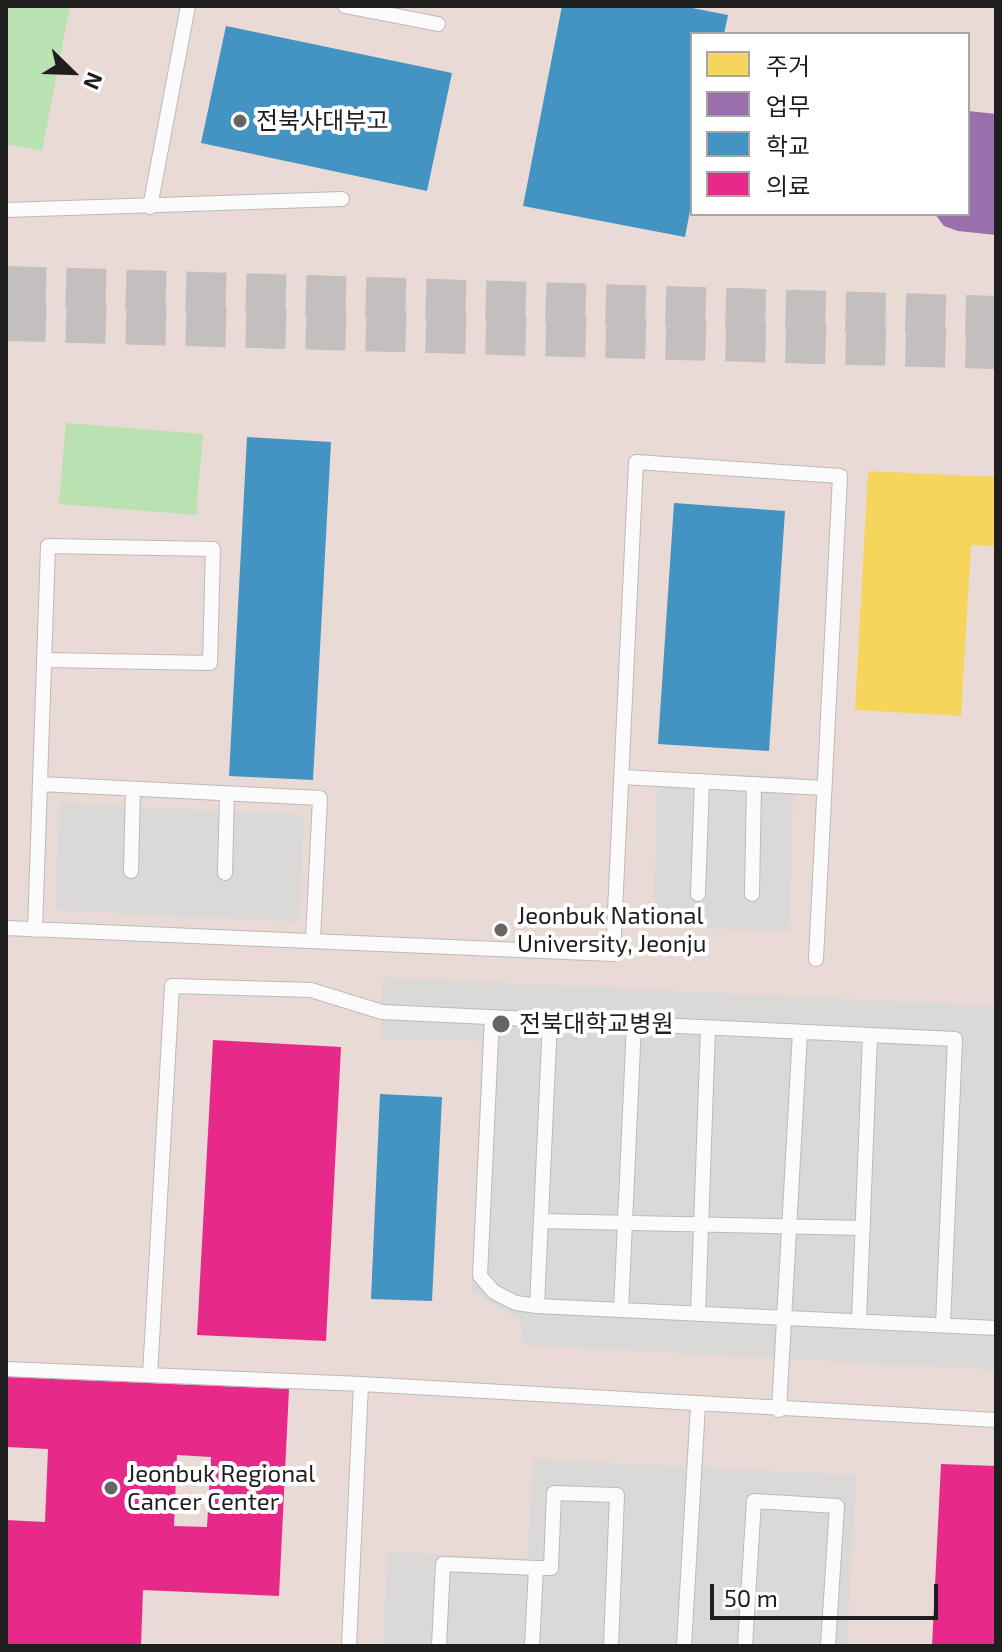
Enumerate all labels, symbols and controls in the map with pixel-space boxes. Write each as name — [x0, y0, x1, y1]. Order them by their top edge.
north arrow — [32, 32, 112, 112]
legend — [690, 32, 970, 216]
text: 주거 — [766, 51, 810, 80]
text: N — [79, 69, 109, 94]
text: 업무 — [766, 91, 810, 120]
place label: 전북사대부고 — [256, 107, 388, 135]
marker: 전북사대부고 — [231, 112, 249, 130]
text: 학교 — [766, 131, 810, 160]
text: 의료 — [766, 171, 810, 200]
place label: Jeonbuk National University, Jeonju — [517, 902, 706, 958]
marker: Jeonbuk National University, Jeonju — [492, 921, 510, 939]
place label: 전북대학교병원 — [519, 1010, 674, 1038]
marker: 전북대학교병원 — [490, 1013, 512, 1035]
place label: Jeonbuk Regional Cancer Center — [127, 1460, 315, 1516]
marker: Jeonbuk Regional Cancer Center — [102, 1479, 120, 1497]
scale bar — [714, 1568, 942, 1618]
text: 50 m — [724, 1583, 778, 1612]

